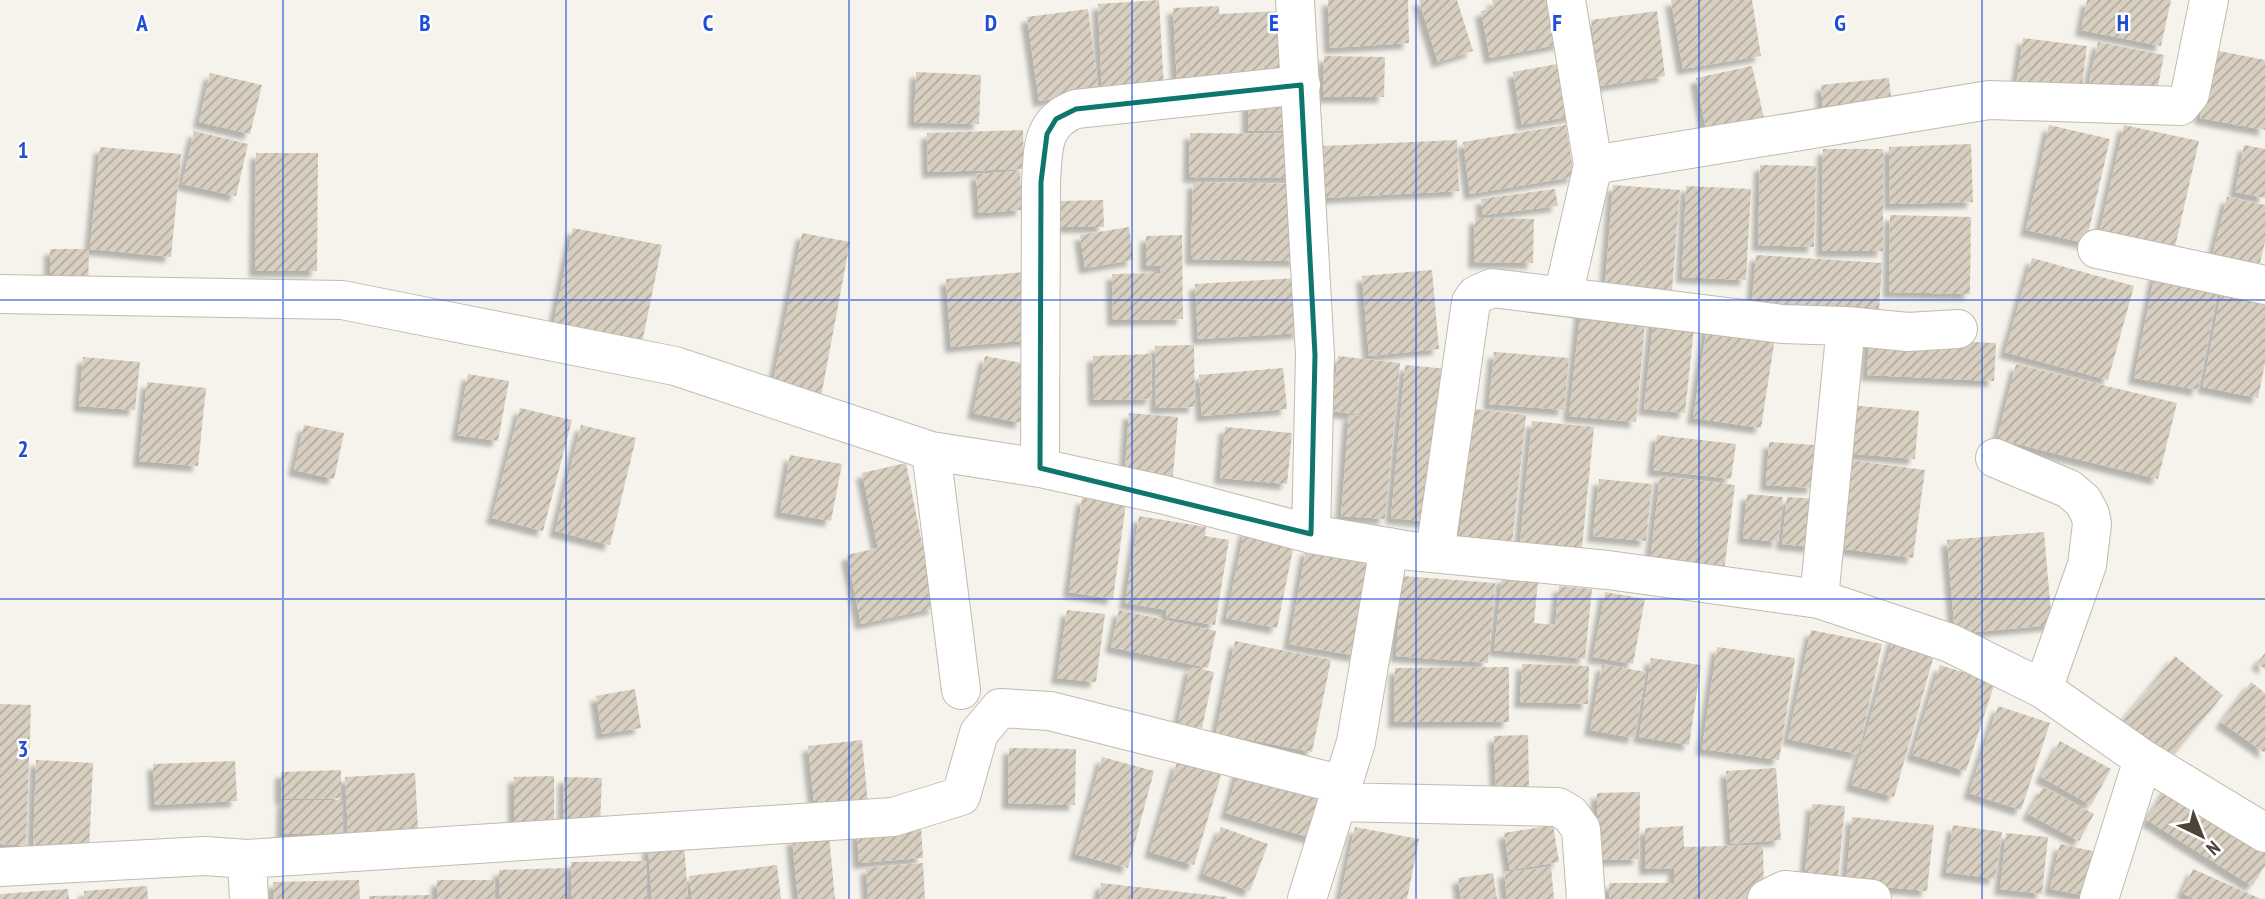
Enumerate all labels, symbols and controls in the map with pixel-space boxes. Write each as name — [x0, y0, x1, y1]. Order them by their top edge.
text: A — [135, 8, 148, 37]
text: B — [419, 8, 431, 37]
text: C — [703, 8, 714, 37]
text: D — [985, 8, 997, 37]
text: E — [1269, 8, 1279, 37]
text: F — [1552, 8, 1562, 37]
text: G — [1834, 8, 1846, 37]
text: H — [2117, 8, 2129, 37]
text: 1 — [18, 135, 29, 164]
text: 2 — [18, 434, 29, 463]
text: 3 — [18, 734, 29, 763]
north arrow — [2167, 801, 2237, 871]
text: N — [2202, 836, 2226, 861]

